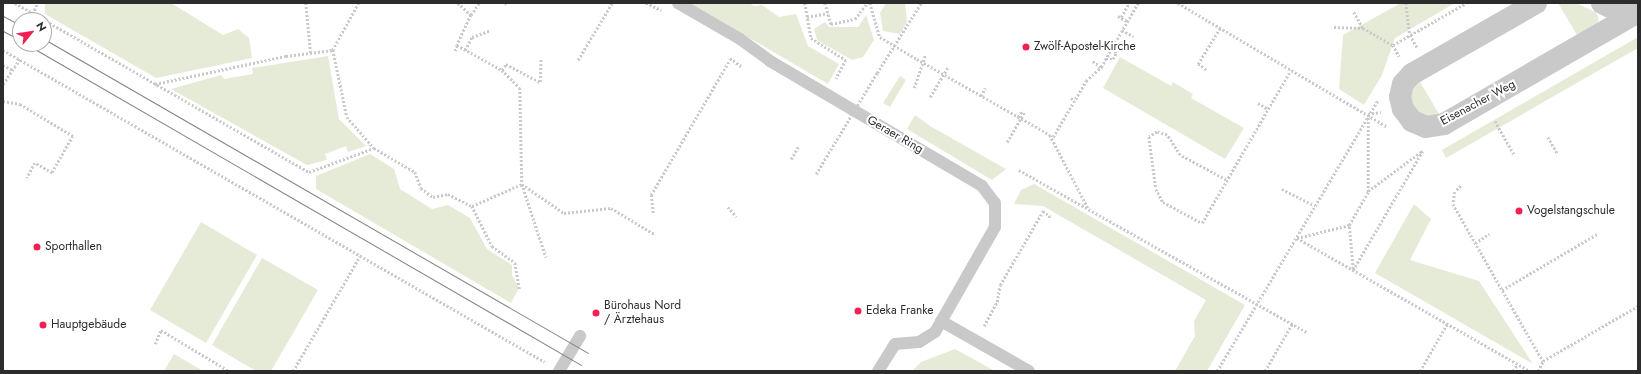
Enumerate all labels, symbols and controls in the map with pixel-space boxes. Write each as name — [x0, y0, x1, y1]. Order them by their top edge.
north arrow — [12, 12, 52, 52]
text: N — [32, 19, 51, 34]
place label: Zwölf-Apostel-Kirche — [1034, 40, 1136, 54]
marker: Zwölf-Apostel-Kirche — [1021, 42, 1031, 52]
street label: Eisenacher Weg — [1438, 77, 1518, 129]
street label: Geraer Ring — [864, 113, 926, 157]
place label: Vogelstangschule — [1527, 204, 1615, 218]
marker: Vogelstangschule — [1514, 206, 1524, 216]
place label: Sporthallen — [45, 240, 102, 254]
marker: Sporthallen — [32, 242, 42, 252]
place label: Bürohaus Nord / Ärztehaus — [604, 299, 681, 327]
place label: Edeka Franke — [866, 304, 933, 318]
marker: Edeka Franke — [853, 306, 863, 316]
marker: Bürohaus Nord / Ärztehaus — [591, 308, 601, 318]
place label: Hauptgebäude — [51, 318, 126, 332]
marker: Hauptgebäude — [38, 320, 48, 330]

